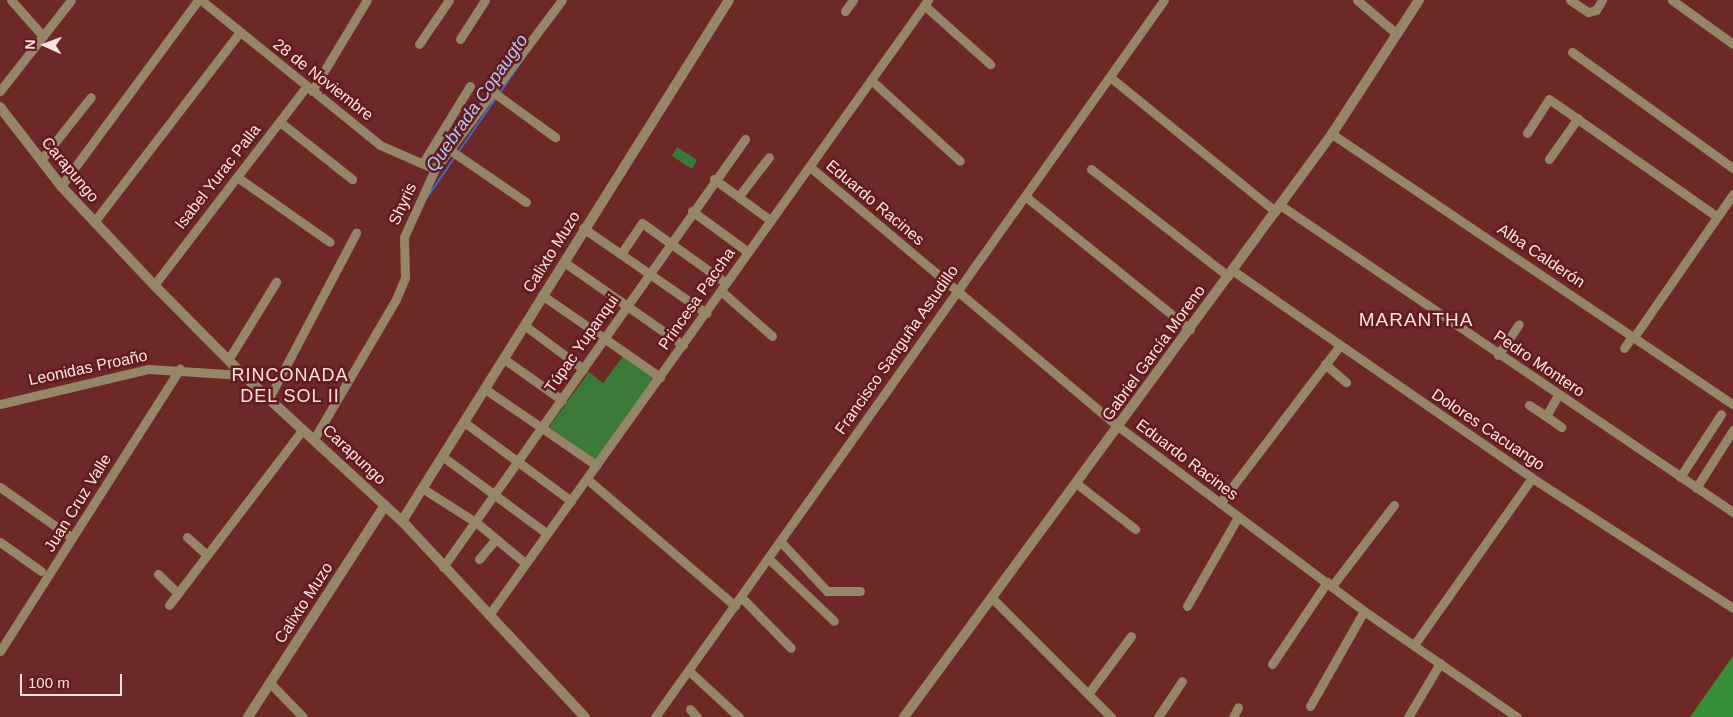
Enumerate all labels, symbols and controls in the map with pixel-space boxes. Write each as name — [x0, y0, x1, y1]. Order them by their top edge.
north arrow — [20, 20, 70, 70]
water label: Quebrada Copaugto — [421, 30, 533, 176]
street label: 28 de Noviembre — [269, 35, 377, 125]
text: N — [22, 39, 38, 50]
street label: Isabel Yurac Palla — [171, 121, 265, 233]
street label: Carapungo — [37, 134, 103, 206]
street label: Eduardo Racines — [822, 156, 928, 250]
street label: Shyris — [385, 180, 421, 228]
street label: Calixto Muzo — [519, 208, 585, 296]
street label: Alba Calderón — [1494, 220, 1588, 292]
street label: Princesa Paccha — [655, 244, 739, 354]
street label: Francisco Sanguña Astudillo — [831, 261, 963, 439]
street label: Gabriel García Moreno — [1098, 282, 1210, 424]
street label: Túpac Yupanqui — [541, 291, 623, 397]
district label: MARANTHA — [1358, 309, 1474, 331]
street label: Pedro Montero — [1490, 326, 1588, 402]
street label: Leonidas Proaño — [27, 346, 149, 390]
district label: RINCONADA DEL SOL II — [230, 365, 350, 408]
street label: Dolores Cacuango — [1428, 385, 1548, 475]
street label: Eduardo Racines — [1132, 415, 1242, 505]
street label: Carapungo — [319, 421, 389, 489]
street label: Juan Cruz Valle — [40, 451, 116, 555]
street label: Calixto Muzo — [271, 559, 337, 647]
scale bar — [22, 664, 125, 696]
text: 100 m — [28, 674, 70, 691]

